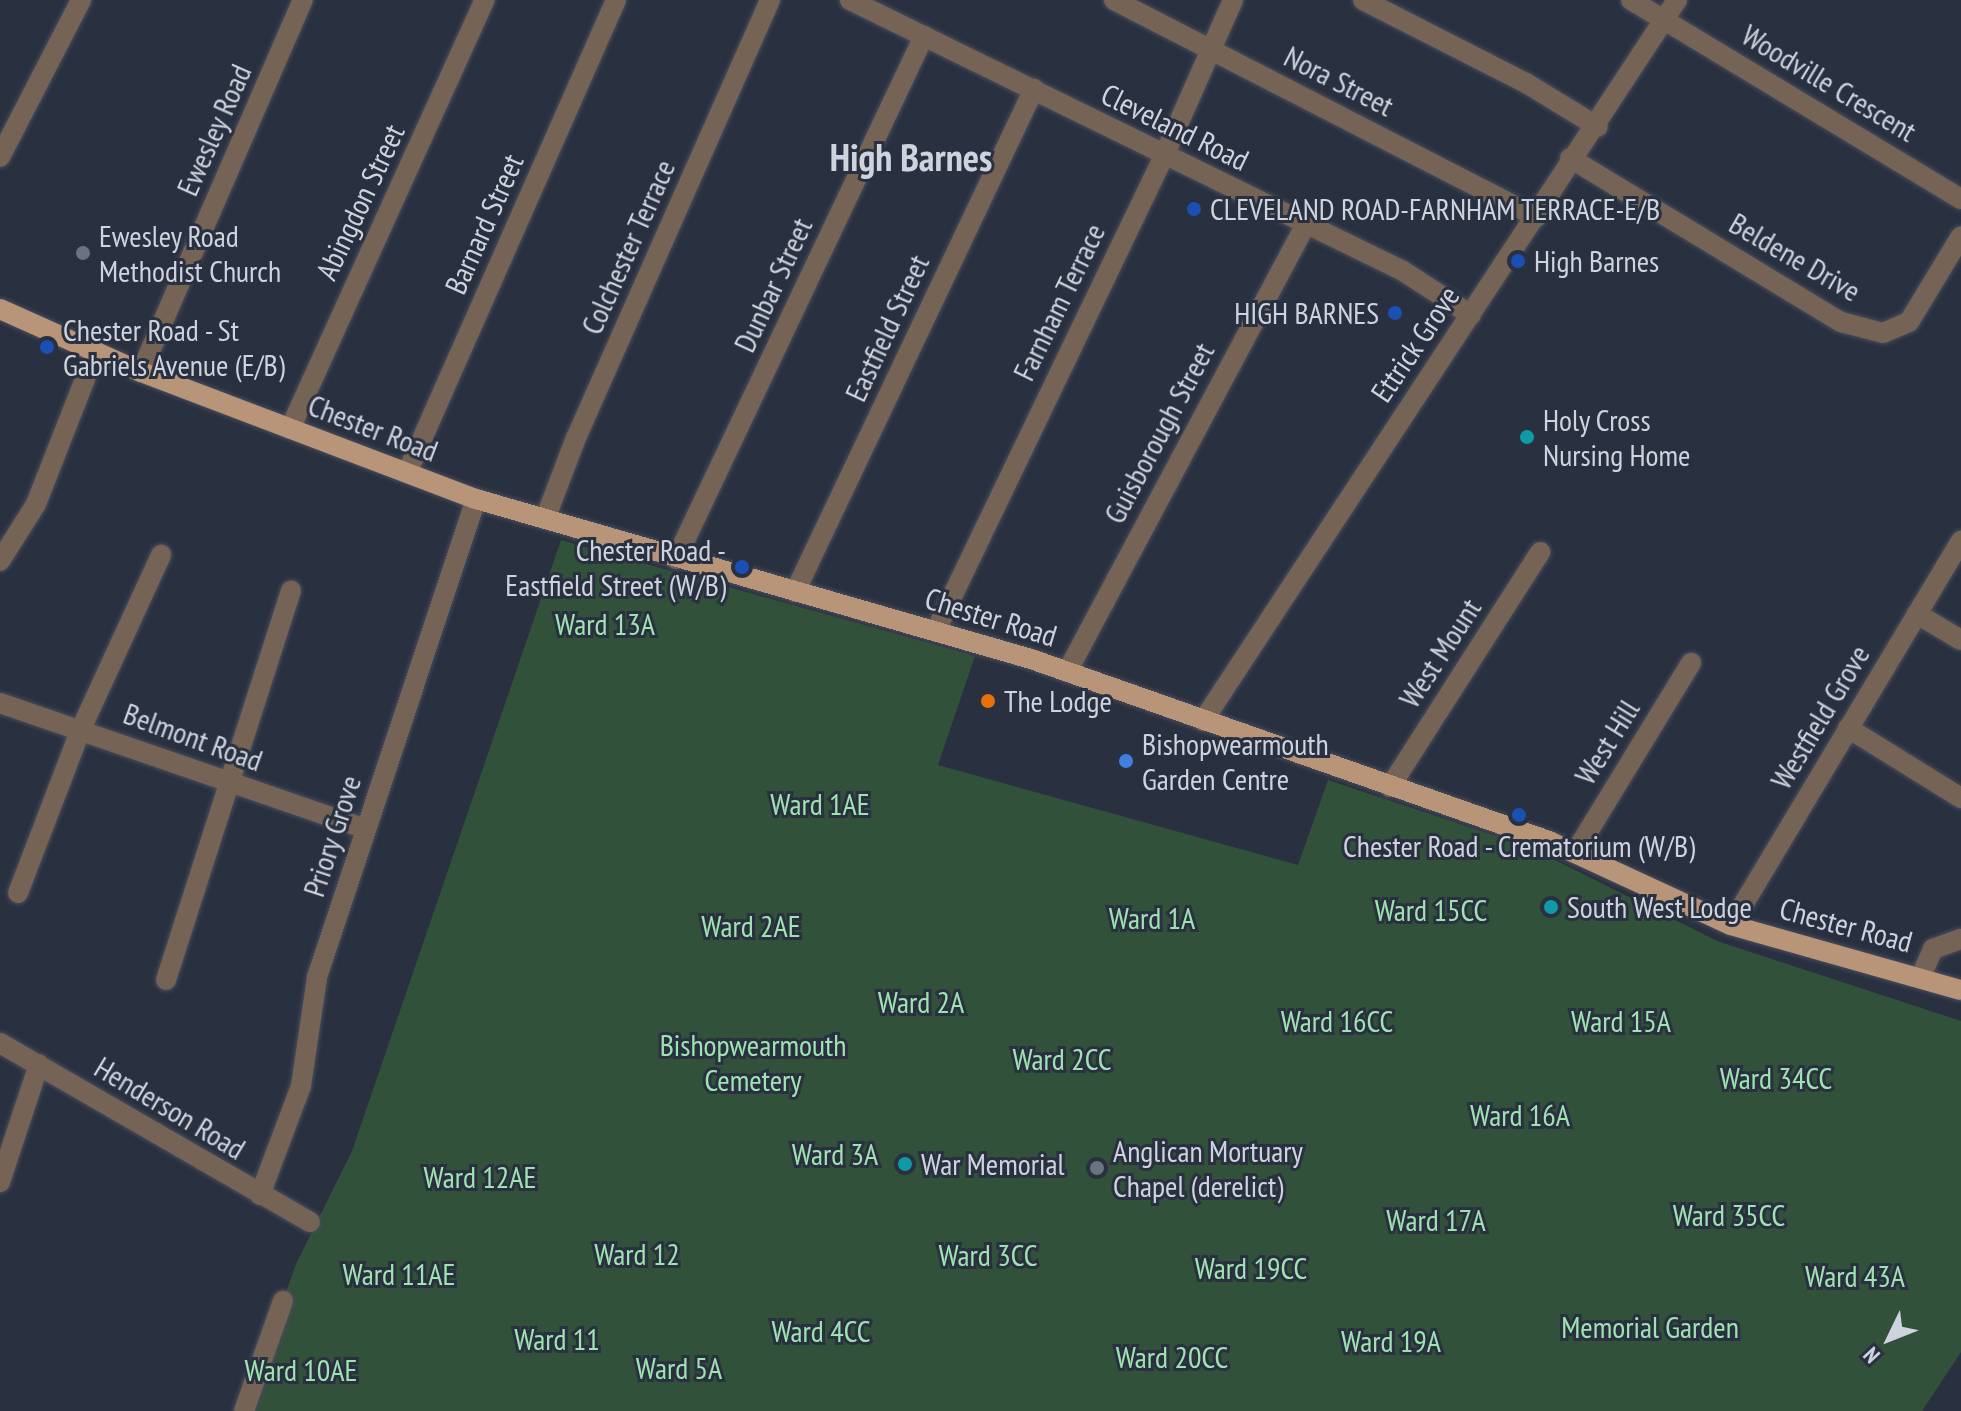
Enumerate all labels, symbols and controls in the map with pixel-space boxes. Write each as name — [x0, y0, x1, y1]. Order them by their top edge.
street label: Woodville Crescent — [1735, 17, 1923, 149]
street label: Nora Street — [1278, 38, 1400, 124]
street label: Ewesley Road — [169, 58, 259, 202]
street label: Cleveland Road — [1096, 76, 1254, 178]
street label: Abingdon Street — [308, 119, 412, 285]
district label: High Barnes — [830, 134, 992, 180]
street label: Barnard Street — [437, 149, 531, 299]
street label: Colchester Terrace — [573, 154, 683, 340]
place label: CLEVELAND ROAD-FARNHAM TERRACE-E/B — [1210, 191, 1661, 227]
marker: CLEVELAND ROAD-FARNHAM TERRACE-E/B — [1185, 200, 1203, 218]
street label: Beldene Drive — [1723, 205, 1867, 309]
street label: Dunbar Street — [726, 212, 820, 358]
street label: Farnham Terrace — [1005, 217, 1113, 387]
place label: Ewesley Road Methodist Church — [99, 218, 281, 288]
place label: High Barnes — [1534, 243, 1659, 279]
marker: Ewesley Road Methodist Church — [74, 244, 92, 262]
street label: Eastfield Street — [837, 249, 937, 407]
marker: High Barnes — [1509, 252, 1527, 270]
street label: Ettrick Grove — [1363, 279, 1467, 409]
place label: HIGH BARNES — [1234, 295, 1379, 331]
marker: HIGH BARNES — [1386, 304, 1404, 322]
place label: Chester Road - St Gabriels Avenue (E/B) — [63, 312, 285, 382]
street label: Guisborough Street — [1096, 337, 1222, 529]
marker: Chester Road - St Gabriels Avenue (E/B) — [38, 338, 56, 356]
street label: Chester Road — [303, 387, 443, 469]
place label: Holy Cross Nursing Home — [1543, 402, 1690, 472]
marker: Holy Cross Nursing Home — [1518, 428, 1536, 446]
place label: Chester Road - Eastfield Street (W/B) — [505, 532, 726, 602]
marker: Chester Road - Eastfield Street (W/B) — [733, 558, 751, 576]
street label: Chester Road — [921, 580, 1061, 654]
street label: West Mount — [1391, 592, 1489, 714]
park label: Ward 13A — [555, 606, 655, 642]
street label: Westfield Grove — [1763, 639, 1877, 795]
place label: The Lodge — [1004, 683, 1112, 719]
marker: The Lodge — [979, 692, 997, 710]
street label: West Hill — [1567, 693, 1647, 791]
street label: Belmont Road — [119, 695, 267, 779]
place label: Bishopwearmouth Garden Centre — [1142, 726, 1329, 796]
marker: Bishopwearmouth Garden Centre — [1117, 752, 1135, 770]
street label: Priory Grove — [295, 771, 369, 901]
park label: Ward 1AE — [770, 786, 870, 822]
marker: Chester Road - Crematorium (W/B) — [1510, 806, 1528, 824]
place label: Chester Road - Crematorium (W/B) — [1342, 828, 1696, 864]
place label: South West Lodge — [1567, 889, 1752, 925]
street label: Chester Road — [1776, 890, 1916, 960]
park label: Ward 15CC — [1375, 892, 1487, 928]
marker: South West Lodge — [1542, 898, 1560, 916]
park label: Ward 1A — [1109, 900, 1195, 936]
park label: Ward 2AE — [701, 908, 801, 944]
park label: Ward 2A — [878, 984, 964, 1020]
park label: Ward 16CC — [1281, 1003, 1393, 1039]
park label: Ward 15A — [1571, 1003, 1671, 1039]
park label: Bishopwearmouth Cemetery — [660, 1027, 846, 1098]
park label: Ward 2CC — [1012, 1041, 1112, 1077]
street label: Henderson Road — [88, 1049, 252, 1167]
park label: Ward 34CC — [1720, 1060, 1832, 1096]
park label: Ward 16A — [1470, 1097, 1570, 1133]
place label: Anglican Mortuary Chapel (derelict) — [1113, 1133, 1303, 1204]
park label: Ward 3A — [792, 1136, 878, 1172]
place label: War Memorial — [921, 1146, 1064, 1182]
marker: War Memorial — [896, 1155, 914, 1173]
park label: Ward 12AE — [424, 1159, 536, 1195]
marker: Anglican Mortuary Chapel (derelict) — [1088, 1159, 1106, 1177]
park label: Ward 35CC — [1673, 1197, 1785, 1233]
park label: Ward 17A — [1386, 1202, 1486, 1238]
park label: Ward 12 — [594, 1236, 680, 1272]
park label: Ward 3CC — [938, 1237, 1038, 1273]
park label: Ward 19CC — [1195, 1250, 1307, 1286]
park label: Ward 11AE — [343, 1256, 455, 1292]
park label: Ward 43A — [1805, 1258, 1905, 1294]
north arrow — [1849, 1299, 1929, 1379]
park label: Memorial Garden — [1561, 1309, 1739, 1345]
park label: Ward 4CC — [771, 1313, 871, 1349]
park label: Ward 11 — [514, 1321, 600, 1357]
park label: Ward 19A — [1341, 1323, 1441, 1359]
park label: Ward 20CC — [1116, 1339, 1228, 1375]
text: N — [1857, 1341, 1886, 1369]
park label: Ward 5A — [636, 1350, 722, 1386]
park label: Ward 10AE — [245, 1352, 357, 1388]

